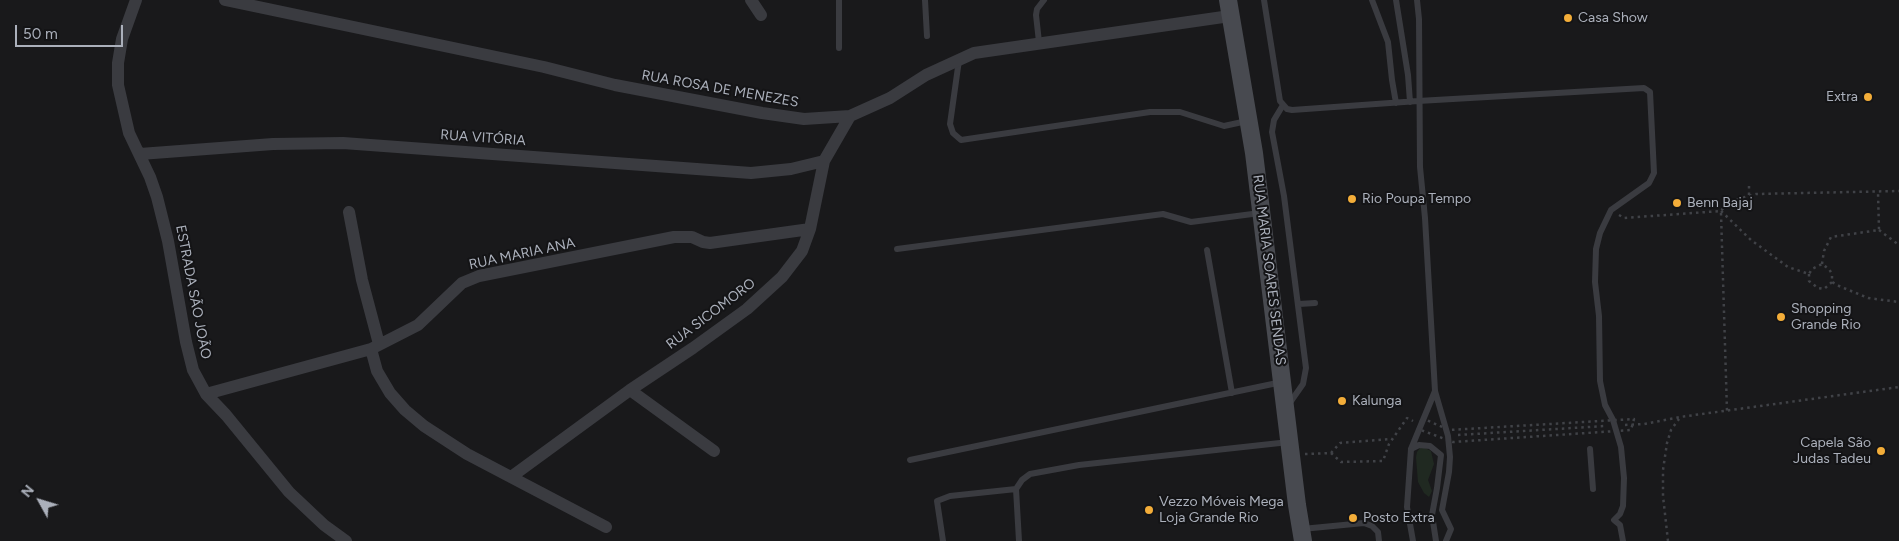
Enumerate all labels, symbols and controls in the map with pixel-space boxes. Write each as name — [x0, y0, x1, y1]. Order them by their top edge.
place label: Casa Show — [1578, 10, 1648, 26]
marker: Casa Show — [1562, 12, 1574, 24]
scale bar — [18, 15, 125, 47]
text: 50 m — [23, 25, 58, 43]
street label: RUA ROSA DE MENEZES — [640, 67, 800, 111]
place label: Extra — [1826, 89, 1858, 105]
marker: Extra — [1862, 91, 1874, 103]
street label: RUA VITÓRIA — [440, 127, 526, 149]
street label: RUA MARIA SOARES SENDAS — [1249, 174, 1289, 366]
place label: Rio Poupa Tempo — [1362, 191, 1471, 207]
marker: Rio Poupa Tempo — [1346, 193, 1358, 205]
place label: Benn Bajaj — [1687, 195, 1753, 211]
marker: Benn Bajaj — [1671, 197, 1683, 209]
street label: ESTRADA SÃO JOÃO — [172, 224, 214, 360]
street label: RUA MARIA ANA — [467, 235, 577, 273]
street label: RUA SICOMORO — [663, 275, 759, 353]
place label: Shopping Grande Rio — [1791, 301, 1861, 334]
marker: Shopping Grande Rio — [1775, 311, 1787, 323]
place label: Kalunga — [1352, 393, 1402, 409]
marker: Kalunga — [1336, 395, 1348, 407]
place label: Capela São Judas Tadeu — [1793, 435, 1871, 468]
marker: Capela São Judas Tadeu — [1875, 445, 1887, 457]
north arrow — [15, 476, 65, 526]
text: N — [18, 482, 38, 501]
place label: Vezzo Móveis Mega Loja Grande Rio — [1159, 494, 1284, 526]
marker: Vezzo Móveis Mega Loja Grande Rio — [1143, 504, 1155, 516]
place label: Posto Extra — [1363, 510, 1435, 526]
marker: Posto Extra — [1347, 512, 1359, 524]

